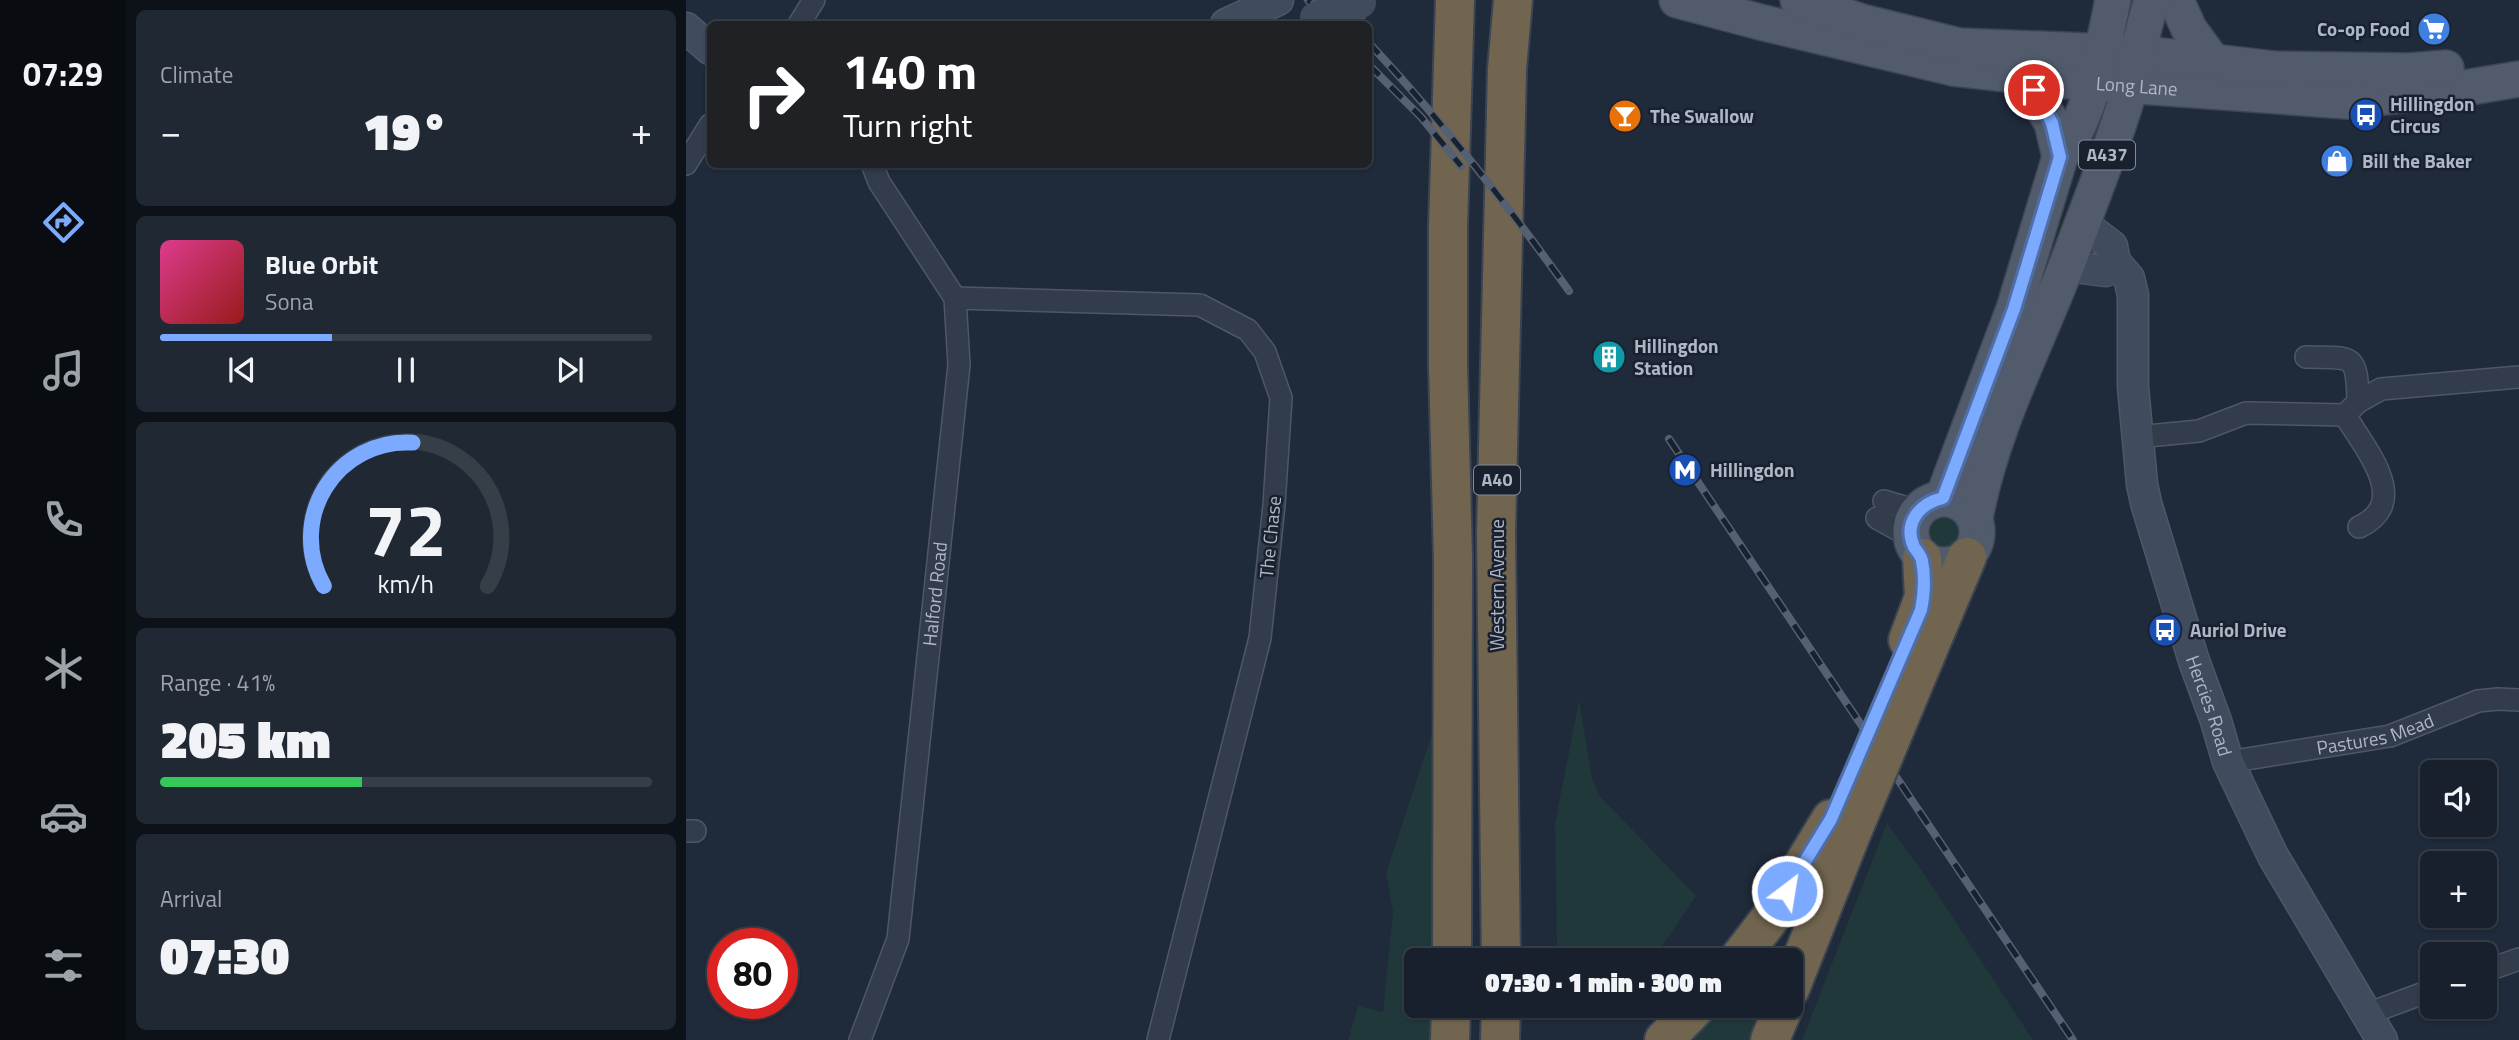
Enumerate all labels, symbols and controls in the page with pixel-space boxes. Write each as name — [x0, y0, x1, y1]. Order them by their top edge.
supermarket icon: Co-op Food — [2415, 10, 2453, 48]
place label: Co-op Food — [2317, 14, 2410, 43]
text: 140 m — [843, 33, 977, 108]
icon: right — [728, 49, 819, 140]
text: 07:29 — [23, 50, 103, 98]
text: Climate — [160, 57, 233, 92]
pin — [2004, 60, 2064, 120]
street label: Long Lane — [2095, 68, 2179, 103]
icon: arrive — [2015, 71, 2053, 109]
place label: Hillingdon Circus — [2390, 89, 2475, 140]
text: 19° — [363, 91, 449, 170]
bus stop icon: Hillingdon Circus — [2347, 96, 2385, 134]
bar icon: The Swallow — [1606, 97, 1644, 135]
text: Turn right — [843, 101, 972, 149]
place label: The Swallow — [1650, 101, 1754, 130]
text: − — [160, 102, 181, 160]
text: + — [631, 102, 652, 160]
road number: A437 — [2079, 140, 2135, 170]
shop icon: Bill the Baker — [2318, 142, 2356, 180]
place label: Bill the Baker — [2362, 146, 2472, 175]
icon: directions — [39, 198, 88, 247]
text: Blue Orbit — [265, 245, 378, 284]
text: Sona — [265, 284, 313, 319]
place label: Hillingdon Station — [1634, 331, 1719, 382]
building icon: Hillingdon Station — [1590, 338, 1628, 376]
icon: music — [39, 346, 88, 395]
icon: previous — [223, 351, 261, 389]
icon: pause — [387, 351, 425, 389]
icon: next — [551, 351, 589, 389]
metro station icon: Hillingdon — [1666, 451, 1704, 489]
place label: Hillingdon — [1710, 455, 1795, 484]
road number: A40 — [1474, 466, 1520, 494]
text: 72 — [365, 474, 447, 584]
street label: The Chase — [1251, 494, 1288, 579]
icon: phone — [39, 495, 88, 544]
street label: Western Avenue — [1482, 519, 1511, 651]
street label: Halford Road — [914, 540, 954, 647]
text: km/h — [378, 565, 434, 603]
bus stop icon: Auriol Drive — [2146, 611, 2184, 649]
place label: Auriol Drive — [2190, 615, 2287, 644]
icon: climate — [39, 644, 88, 693]
street label: Hercies Road — [2179, 651, 2240, 759]
text: Range · 41% — [160, 665, 275, 700]
text: 205 km — [160, 699, 331, 778]
street label: Pastures Mead — [2314, 705, 2438, 762]
map controls — [2420, 760, 2497, 1019]
button: sound — [2420, 760, 2497, 837]
icon: car — [39, 792, 88, 841]
button: + — [2420, 851, 2497, 928]
position arrow — [1750, 854, 1824, 928]
text: Arrival — [160, 881, 222, 916]
text: 07:30 — [160, 915, 289, 994]
speed limit sign: 80 — [707, 928, 798, 1019]
icon: filters — [39, 941, 88, 990]
button: − — [2420, 942, 2497, 1019]
text: 07:30 · 1 min · 300 m — [1485, 963, 1722, 1002]

